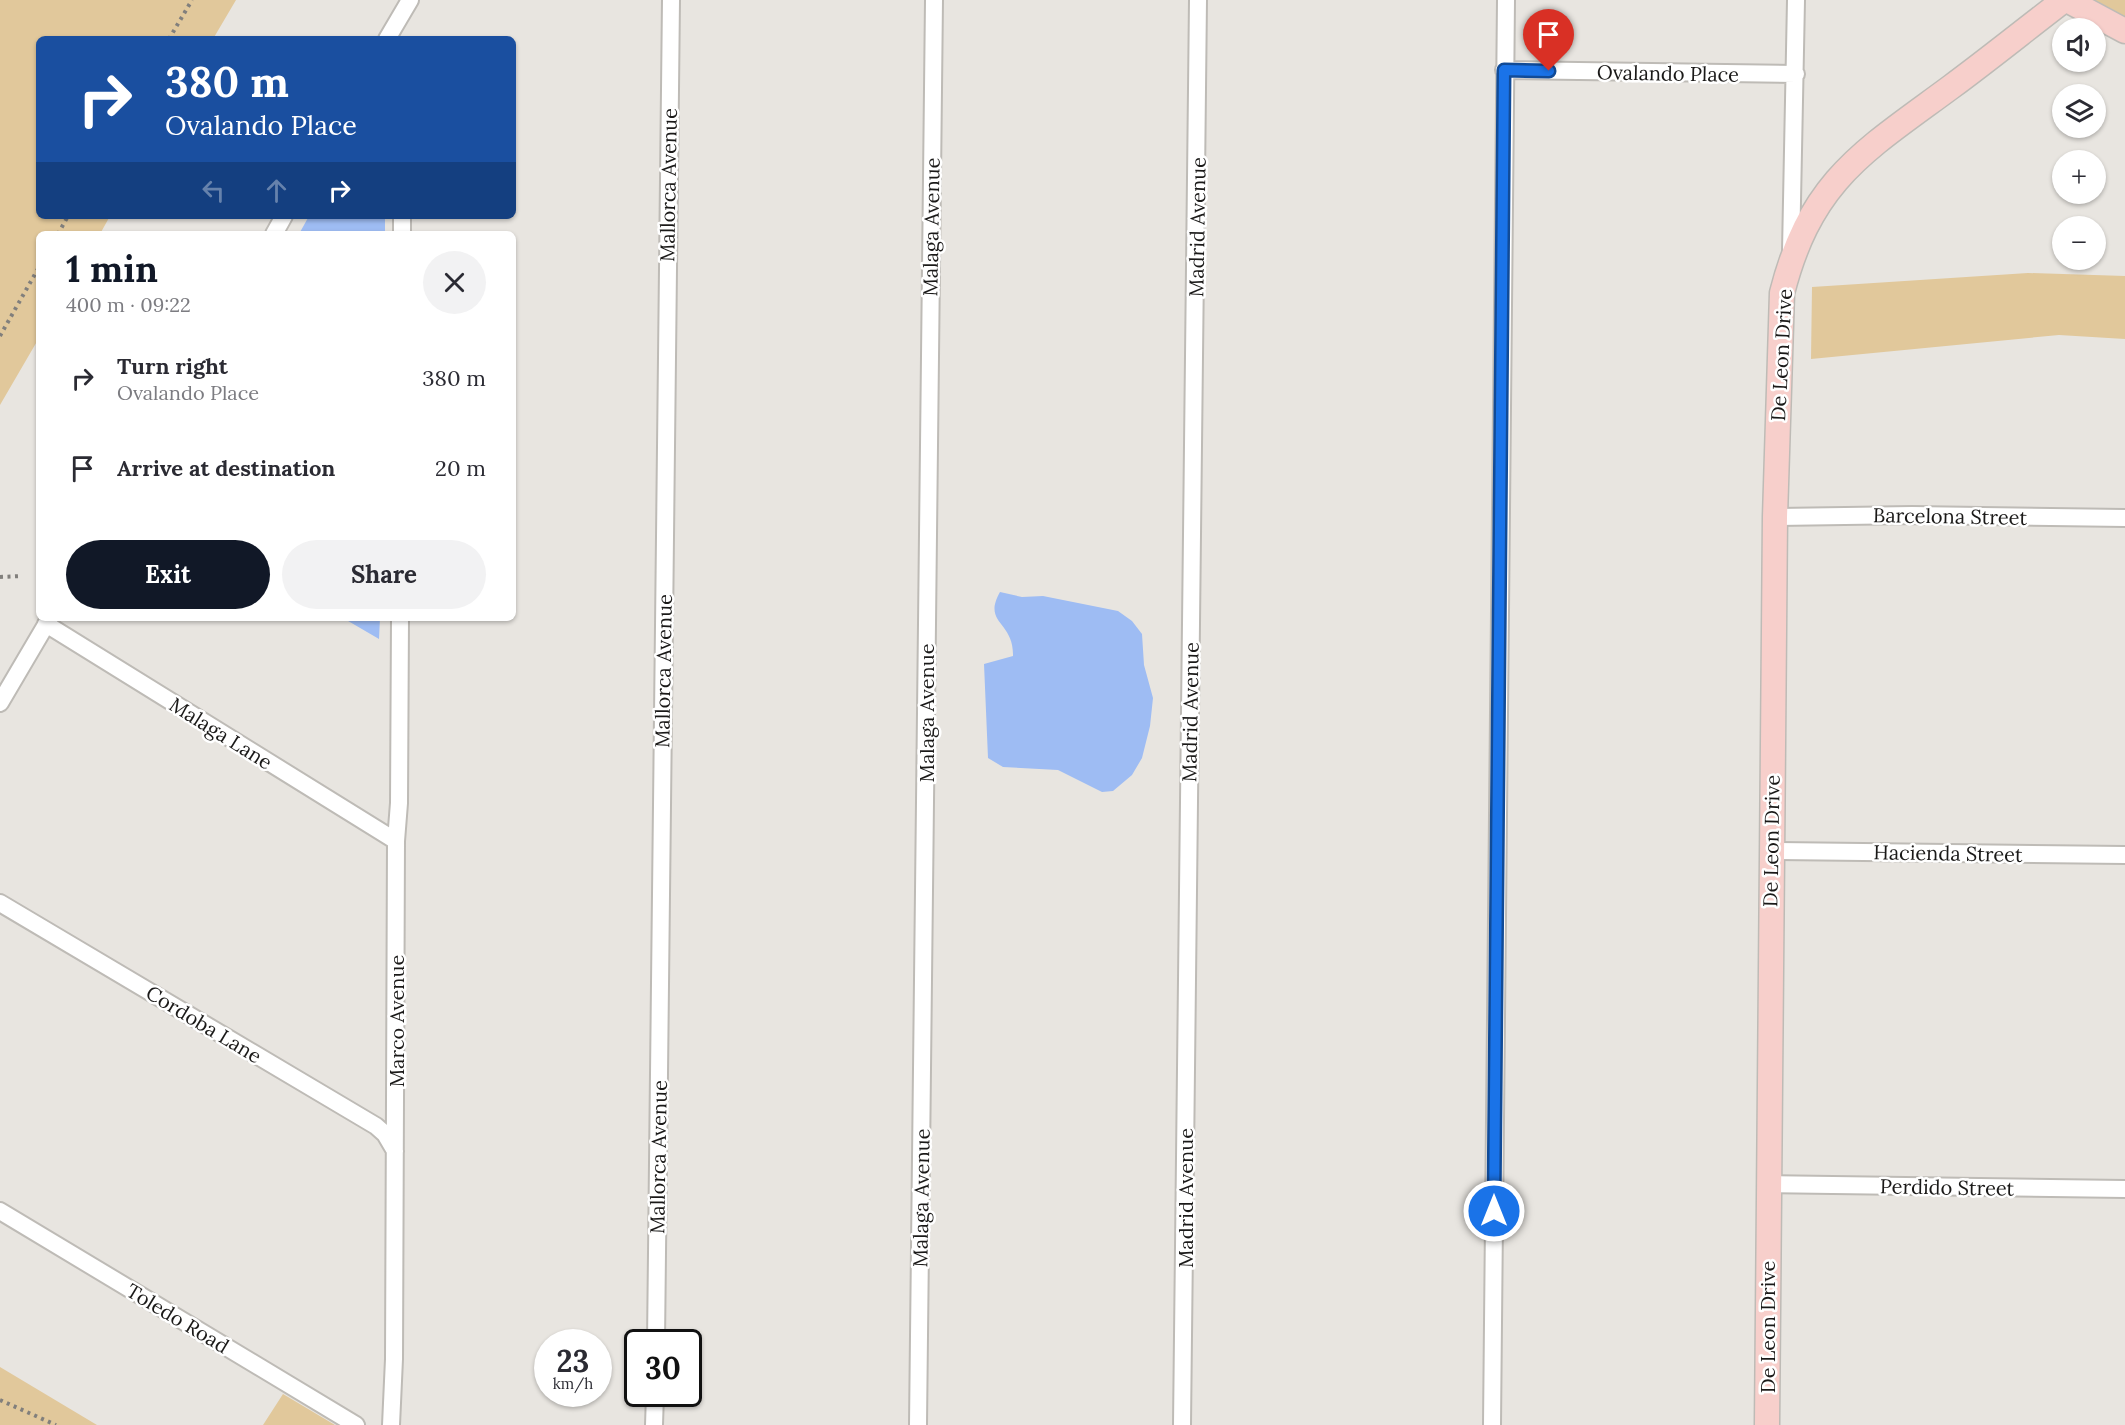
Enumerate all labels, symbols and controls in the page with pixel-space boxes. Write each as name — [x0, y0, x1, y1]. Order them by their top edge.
pin — [1523, 9, 1574, 71]
icon: arrive — [1532, 18, 1565, 51]
map controls — [2052, 18, 2106, 270]
button: sound — [2052, 18, 2106, 72]
text: 380 m — [165, 55, 289, 109]
street label: Ovalando Place — [1597, 59, 1739, 87]
icon: right — [66, 60, 144, 138]
button: layers — [2052, 84, 2106, 138]
text: Ovalando Place — [165, 108, 357, 142]
street label: Mallorca Avenue — [654, 108, 682, 262]
button: + — [2052, 150, 2106, 204]
street label: Malaga Avenue — [917, 157, 945, 297]
street label: Madrid Avenue — [1183, 157, 1211, 297]
icon: left — [197, 174, 230, 207]
icon: ahead — [260, 174, 293, 207]
icon: right — [323, 174, 356, 207]
button: − — [2052, 216, 2106, 270]
text: 1 min — [66, 246, 158, 292]
button: close — [423, 251, 486, 314]
street label: De Leon Drive — [1765, 288, 1797, 422]
text: 400 m · 09:22 — [66, 292, 191, 317]
text: Turn right — [117, 352, 228, 380]
icon: right — [66, 362, 99, 395]
text: 380 m — [422, 364, 486, 392]
text: Ovalando Place — [117, 380, 259, 405]
icon: arrive — [66, 452, 99, 485]
text: Arrive at destination — [117, 454, 335, 482]
text: 20 m — [435, 454, 486, 482]
street label: Barcelona Street — [1873, 502, 2028, 530]
button: Exit — [66, 540, 270, 609]
button: Share — [282, 540, 486, 609]
street label: Mallorca Avenue — [649, 594, 677, 748]
street label: Madrid Avenue — [1176, 642, 1204, 782]
street label: Malaga Avenue — [914, 643, 939, 782]
street label: Malaga Lane — [165, 692, 277, 775]
street label: De Leon Drive — [1757, 774, 1785, 907]
street label: Hacienda Street — [1873, 839, 2023, 867]
street label: Marco Avenue — [384, 955, 409, 1087]
street label: Cordoba Lane — [142, 980, 266, 1068]
street label: Mallorca Avenue — [644, 1080, 672, 1234]
street label: Malaga Avenue — [907, 1128, 935, 1268]
street label: Madrid Avenue — [1173, 1128, 1198, 1268]
street label: Perdido Street — [1880, 1173, 2015, 1201]
position arrow — [1462, 1179, 1526, 1243]
street label: De Leon Drive — [1755, 1261, 1780, 1393]
street label: Toledo Road — [122, 1278, 234, 1358]
speed limit sign: 30 — [624, 1329, 702, 1407]
text: 23 — [557, 1342, 589, 1380]
text: km/h — [553, 1374, 593, 1393]

